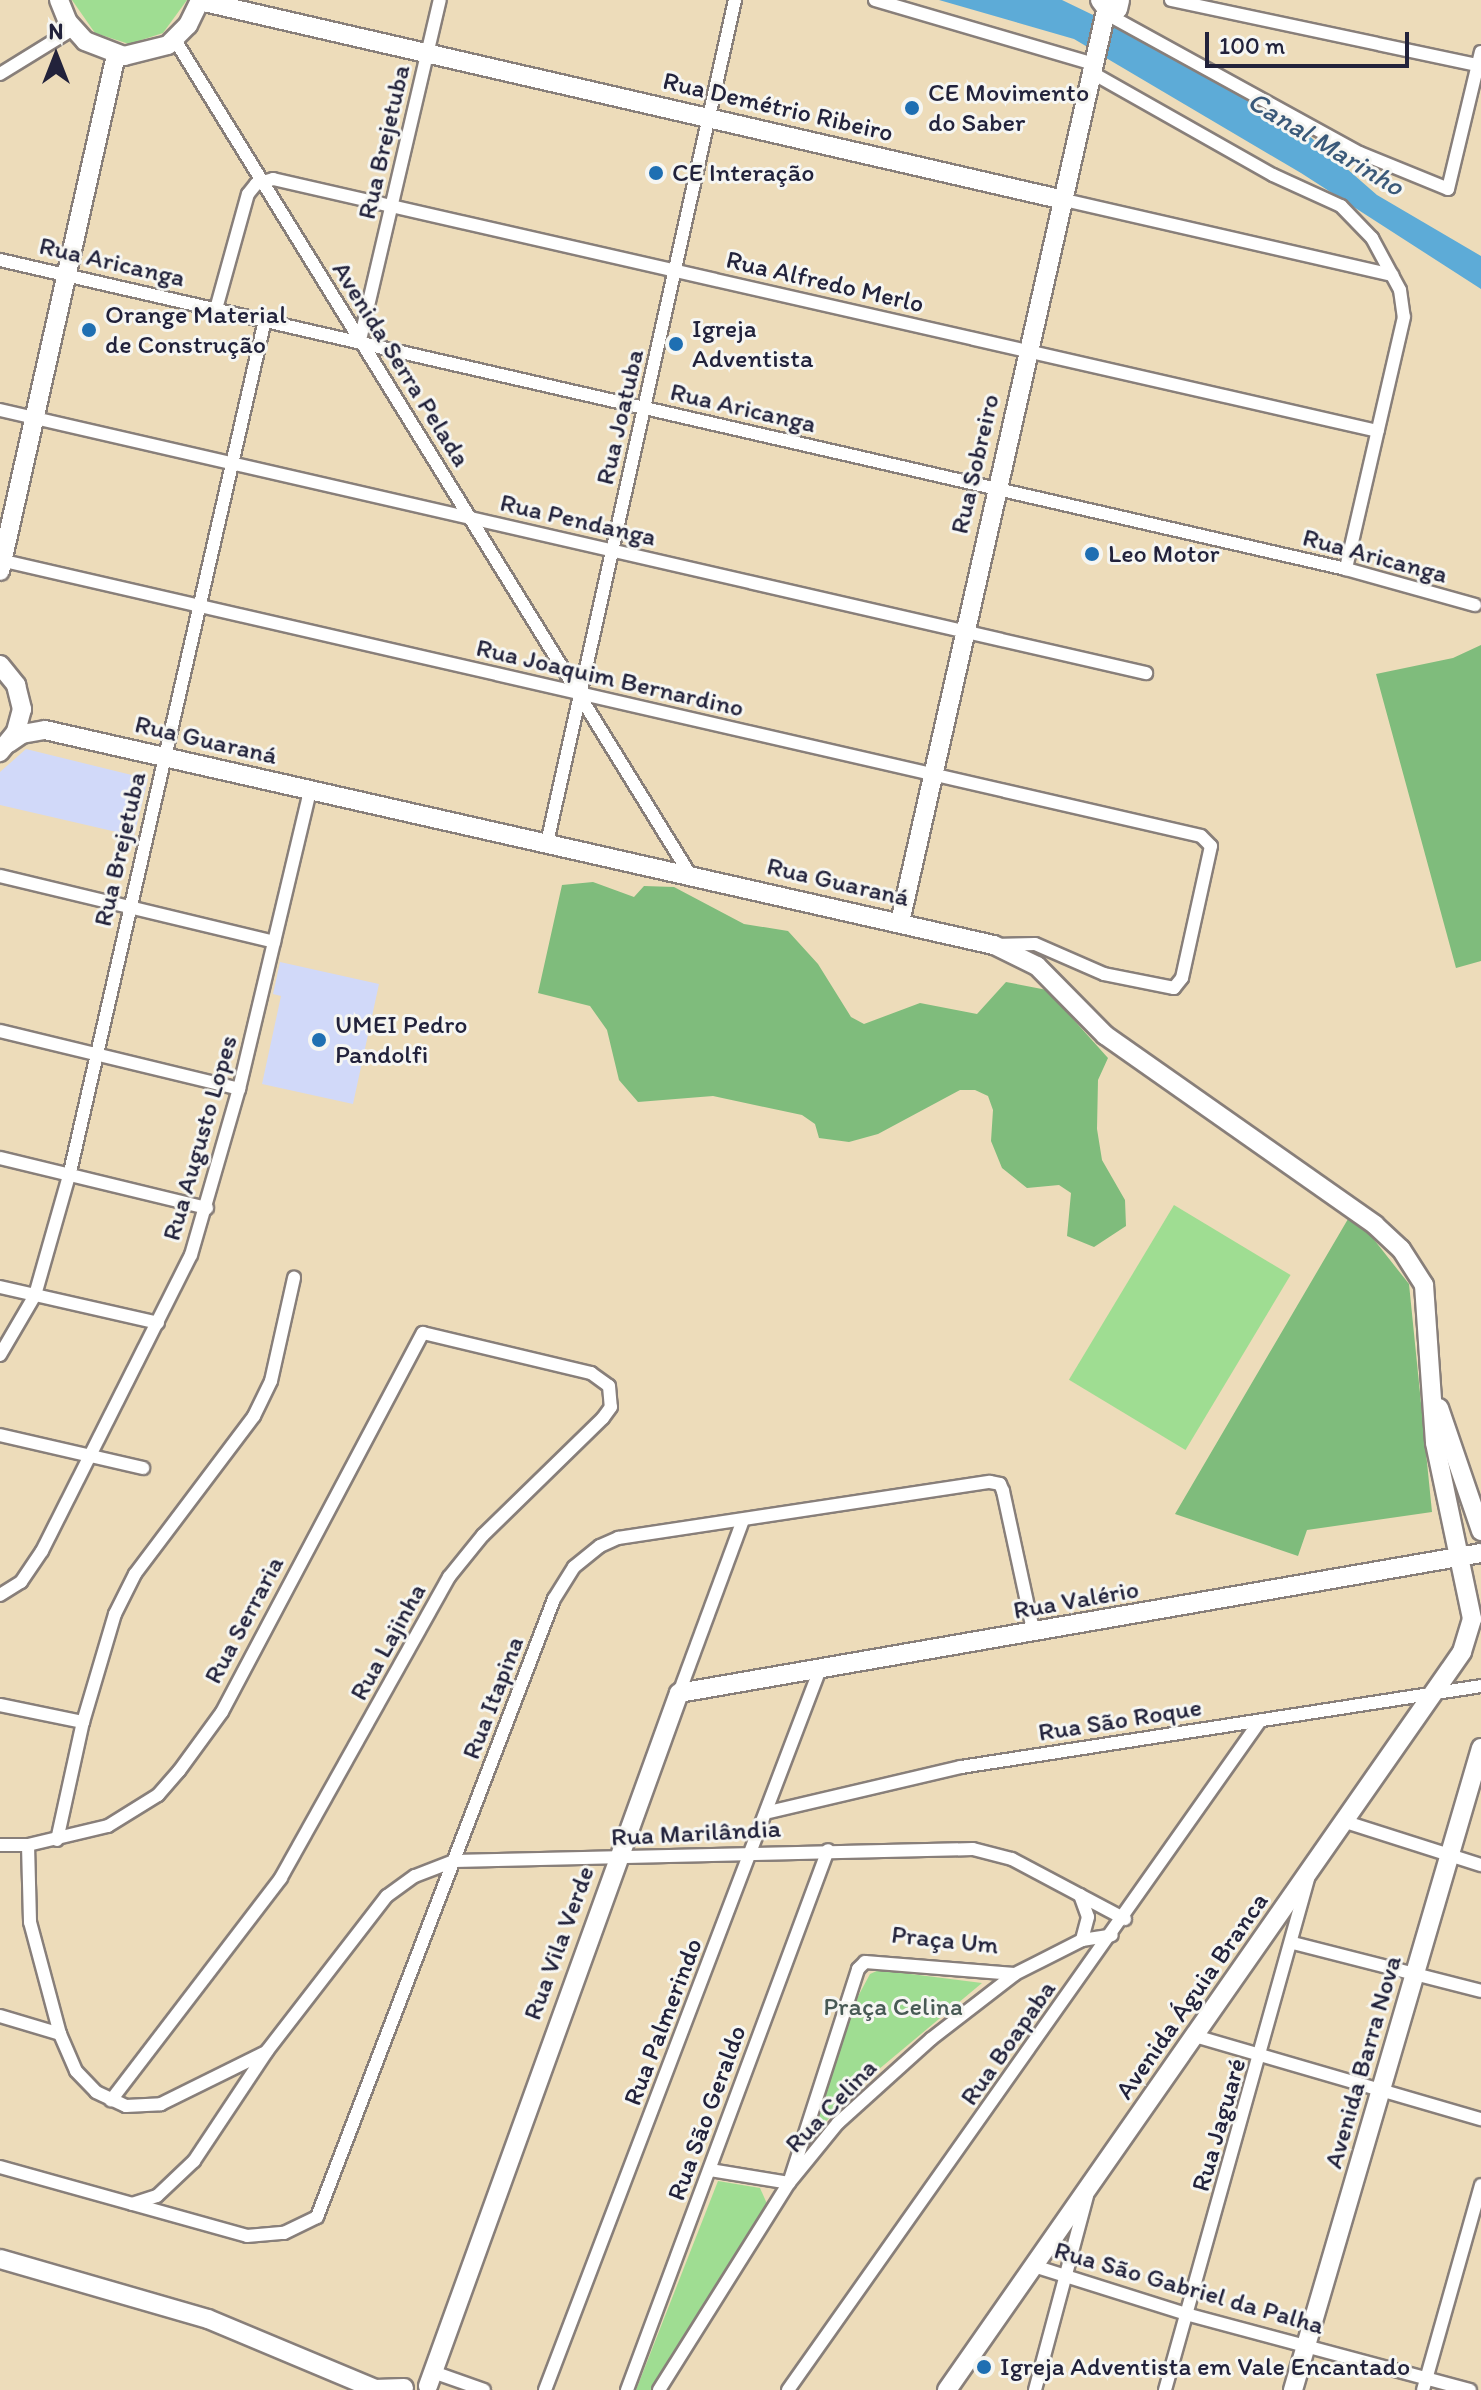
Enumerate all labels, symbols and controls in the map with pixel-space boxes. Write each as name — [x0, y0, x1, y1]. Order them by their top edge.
north arrow — [16, 16, 96, 96]
scale bar — [1209, 16, 1413, 66]
text: N — [49, 18, 63, 45]
text: 100 m — [1219, 31, 1285, 60]
street label: Rua Brejetuba — [351, 61, 417, 223]
street label: Rua Demétrio Ribeiro — [659, 65, 897, 149]
place label: CE Movimento do Saber — [928, 77, 1089, 138]
water label: Canal Marinho — [1242, 83, 1410, 203]
marker: CE Movimento do Saber — [903, 99, 921, 117]
place label: CE Interação — [672, 157, 817, 189]
marker: CE Interação — [647, 164, 665, 182]
street label: Rua Aricanga — [36, 230, 188, 294]
street label: Rua Alfredo Merlo — [723, 244, 927, 320]
street label: Avenida Serra Pelada — [326, 256, 476, 472]
place label: Orange Material de Construção — [105, 299, 286, 360]
place label: Igreja Adventista — [692, 313, 813, 374]
marker: Orange Material de Construção — [80, 321, 98, 339]
marker: Igreja Adventista — [667, 335, 685, 353]
street label: Rua Joatuba — [589, 346, 651, 488]
street label: Rua Aricanga — [667, 376, 819, 440]
street label: Rua Sobreiro — [944, 391, 1006, 537]
street label: Rua Pendanga — [497, 487, 659, 553]
street label: Rua Aricanga — [1299, 522, 1451, 590]
place label: Leo Motor — [1108, 538, 1219, 570]
marker: Leo Motor — [1083, 545, 1101, 563]
street label: Rua Joaquim Bernardino — [474, 632, 746, 724]
street label: Rua Guaraná — [132, 708, 280, 772]
street label: Rua Brejetuba — [87, 768, 153, 930]
street label: Rua Guaraná — [764, 850, 912, 914]
place label: UMEI Pedro Pandolfi — [335, 1009, 467, 1070]
marker: UMEI Pedro Pandolfi — [310, 1031, 328, 1049]
street label: Rua Augusto Lopes — [156, 1032, 244, 1244]
street label: Rua Serraria — [198, 1551, 290, 1689]
street label: Rua Valério — [1011, 1574, 1141, 1626]
street label: Rua Lajinha — [343, 1578, 433, 1706]
street label: Rua Itapina — [455, 1632, 531, 1764]
street label: Rua São Roque — [1036, 1692, 1204, 1748]
street label: Rua Marilândia — [610, 1813, 782, 1853]
street label: Rua Vila Verde — [517, 1863, 601, 2023]
street label: Avenida Águia Branca — [1109, 1887, 1275, 2105]
street label: Praça Um — [889, 1919, 1001, 1961]
street label: Rua Palmerindo — [617, 1934, 709, 2110]
street label: Avenida Barra Nova — [1318, 1952, 1408, 2172]
street label: Rua Boapaba — [953, 1974, 1063, 2112]
park label: Praça Celina — [823, 1991, 963, 2023]
street label: Rua São Geraldo — [661, 2021, 753, 2205]
street label: Rua Celina — [778, 2052, 884, 2160]
street label: Rua Jaguaré — [1185, 2055, 1253, 2195]
street label: Rua São Gabriel da Palha — [1051, 2235, 1327, 2341]
place label: Igreja Adventista em Vale Encantado — [1000, 2351, 1410, 2383]
marker: Igreja Adventista em Vale Encantado — [975, 2358, 993, 2376]

